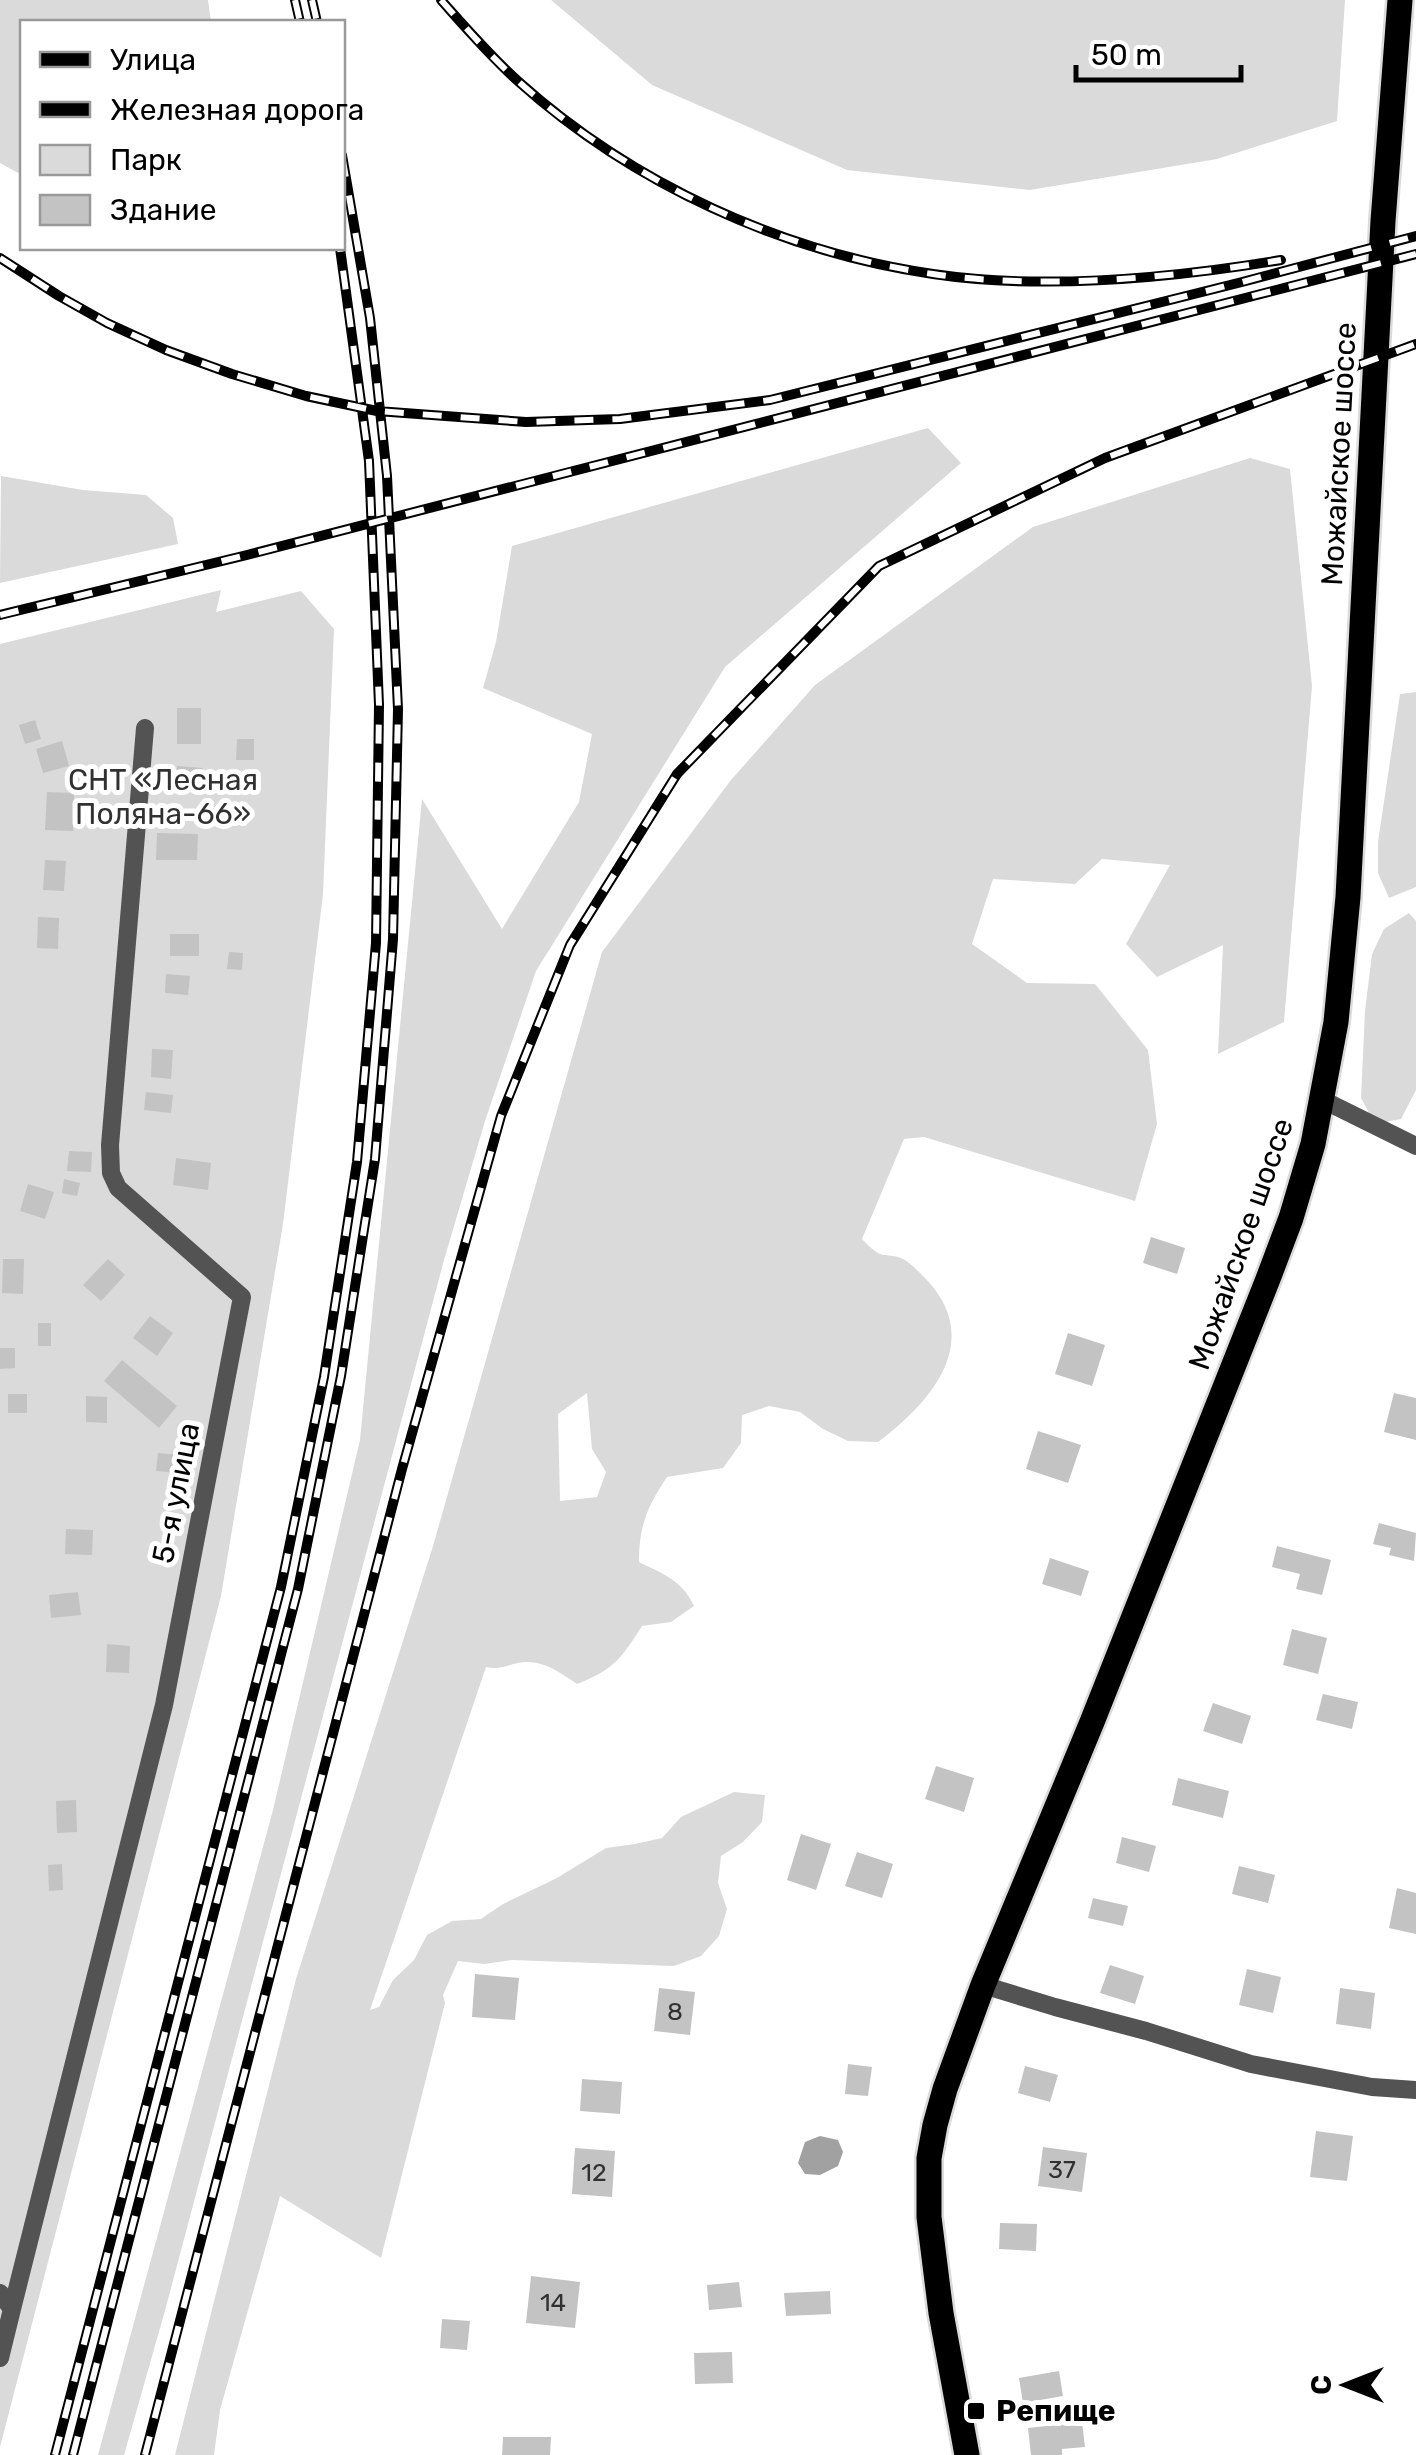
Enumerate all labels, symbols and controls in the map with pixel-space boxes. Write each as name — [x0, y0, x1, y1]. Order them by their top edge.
legend — [20, 20, 345, 250]
scale bar — [1076, 20, 1241, 82]
text: 50 m — [1091, 37, 1162, 73]
text: Улица — [110, 42, 196, 78]
text: Железная дорога — [110, 92, 364, 128]
text: Парк — [110, 142, 182, 178]
text: Здание — [110, 192, 217, 228]
street label: Можайское шоссе — [1314, 321, 1364, 587]
park label: СНТ «Лесная Поляна-66» — [68, 762, 258, 832]
street label: Можайское шоссе — [1181, 1113, 1301, 1375]
street label: 5-я улица — [145, 1420, 207, 1566]
house number: 8 — [667, 1997, 683, 2026]
house number: 37 — [1048, 2155, 1076, 2184]
house number: 12 — [581, 2158, 607, 2187]
house number: 14 — [540, 2288, 566, 2317]
north arrow — [1296, 2335, 1396, 2435]
text: С — [1305, 2375, 1338, 2395]
place label: Репище — [996, 2393, 1116, 2429]
marker: Репище — [965, 2400, 987, 2422]

